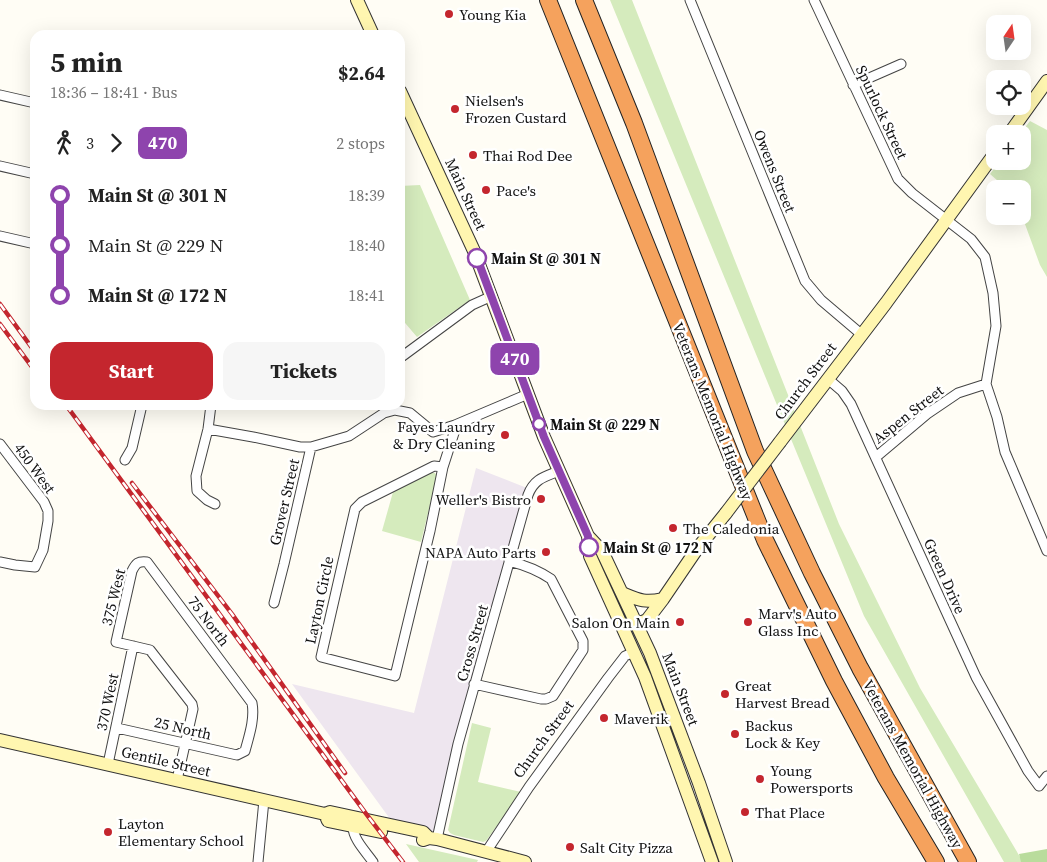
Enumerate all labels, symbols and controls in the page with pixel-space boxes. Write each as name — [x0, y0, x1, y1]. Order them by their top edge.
place label: Young Kia — [459, 4, 527, 25]
marker: Young Kia — [443, 8, 455, 20]
north arrow — [986, 15, 1031, 60]
map controls — [986, 15, 1031, 225]
text: 5 min — [50, 43, 123, 81]
text: $2.64 — [338, 60, 385, 86]
street label: Spurlock Street — [851, 62, 913, 162]
button: locate — [986, 70, 1031, 115]
text: 18:36 – 18:41 · Bus — [50, 81, 178, 103]
place label: Nielsen's Frozen Custard — [465, 90, 567, 128]
marker: Nielsen's Frozen Custard — [449, 103, 461, 115]
button: + — [986, 125, 1031, 170]
street label: Owens Street — [749, 127, 801, 216]
icon: walk — [50, 129, 78, 157]
icon: forward — [102, 129, 130, 157]
text: 470 — [148, 130, 177, 155]
text: 3 — [86, 132, 94, 154]
text: 2 stops — [336, 132, 385, 154]
place label: Thai Rod Dee — [483, 145, 573, 166]
marker: Thai Rod Dee — [467, 149, 479, 161]
street label: Main Street — [440, 155, 492, 233]
place label: Pace's — [496, 180, 536, 201]
button: − — [986, 180, 1031, 225]
text: Main St @ 301 N — [88, 182, 227, 208]
text: 18:39 — [348, 184, 385, 206]
marker: Pace's — [480, 184, 492, 196]
text: Main St @ 229 N — [88, 232, 223, 258]
text: 18:40 — [348, 234, 385, 256]
marker: Main St @ 301 N — [467, 248, 487, 268]
place label: Main St @ 301 N — [491, 248, 601, 269]
text: Main St @ 172 N — [88, 282, 227, 308]
text: 18:41 — [348, 284, 385, 306]
street label: Veterans Memorial Highway — [668, 319, 758, 503]
street label: Church Street — [769, 338, 841, 424]
button: Start — [50, 342, 213, 400]
button: Tickets — [223, 342, 385, 400]
line badge: 470 — [486, 343, 544, 375]
text: 470 — [500, 346, 530, 371]
street label: Aspen Street — [868, 380, 948, 448]
place label: Main St @ 229 N — [550, 414, 660, 435]
place label: Fayes Laundry & Dry Cleaning — [393, 416, 495, 454]
marker: Main St @ 229 N — [532, 417, 546, 431]
marker: Fayes Laundry & Dry Cleaning — [499, 429, 511, 441]
street label: 450 West — [9, 438, 61, 498]
street label: Grover Street — [264, 457, 304, 547]
place label: Weller's Bistro — [435, 489, 531, 510]
marker: Weller's Bistro — [535, 493, 547, 505]
place label: The Caledonia — [683, 518, 780, 539]
marker: The Caledonia — [667, 522, 679, 534]
street label: Green Drive — [919, 535, 971, 617]
marker: Main St @ 172 N — [579, 537, 599, 557]
place label: Main St @ 172 N — [603, 537, 713, 558]
place label: NAPA Auto Parts — [425, 542, 536, 563]
marker: NAPA Auto Parts — [540, 546, 552, 558]
street label: Layton Circle — [299, 554, 339, 646]
street label: 375 West — [96, 566, 130, 628]
street label: 75 North — [183, 591, 235, 651]
street label: Cross Street — [451, 602, 493, 684]
place label: Marv's Auto Glass Inc — [758, 603, 837, 641]
place label: Salon On Main — [572, 612, 670, 633]
marker: Salon On Main — [674, 616, 686, 628]
marker: Marv's Auto Glass Inc — [742, 616, 754, 628]
street label: Main Street — [657, 649, 705, 729]
street label: 370 West — [91, 671, 123, 733]
place label: Great Harvest Bread — [735, 675, 830, 713]
street label: Veterans Memorial Highway — [858, 676, 968, 852]
marker: Great Harvest Bread — [719, 688, 731, 700]
street label: Church Street — [508, 696, 579, 782]
place label: Maverik — [614, 708, 669, 729]
street label: 25 North — [152, 711, 214, 745]
marker: Maverik — [598, 712, 610, 724]
place label: Backus Lock & Key — [745, 715, 821, 753]
marker: Backus Lock & Key — [729, 728, 741, 740]
street label: Gentile Street — [119, 741, 213, 781]
place label: Young Powersports — [770, 760, 853, 798]
marker: Young Powersports — [754, 773, 766, 785]
place label: That Place — [755, 802, 825, 823]
marker: That Place — [739, 806, 751, 818]
place label: Layton Elementary School — [118, 813, 245, 851]
marker: Layton Elementary School — [102, 826, 114, 838]
place label: Salt City Pizza — [580, 837, 673, 858]
marker: Salt City Pizza — [564, 841, 576, 853]

